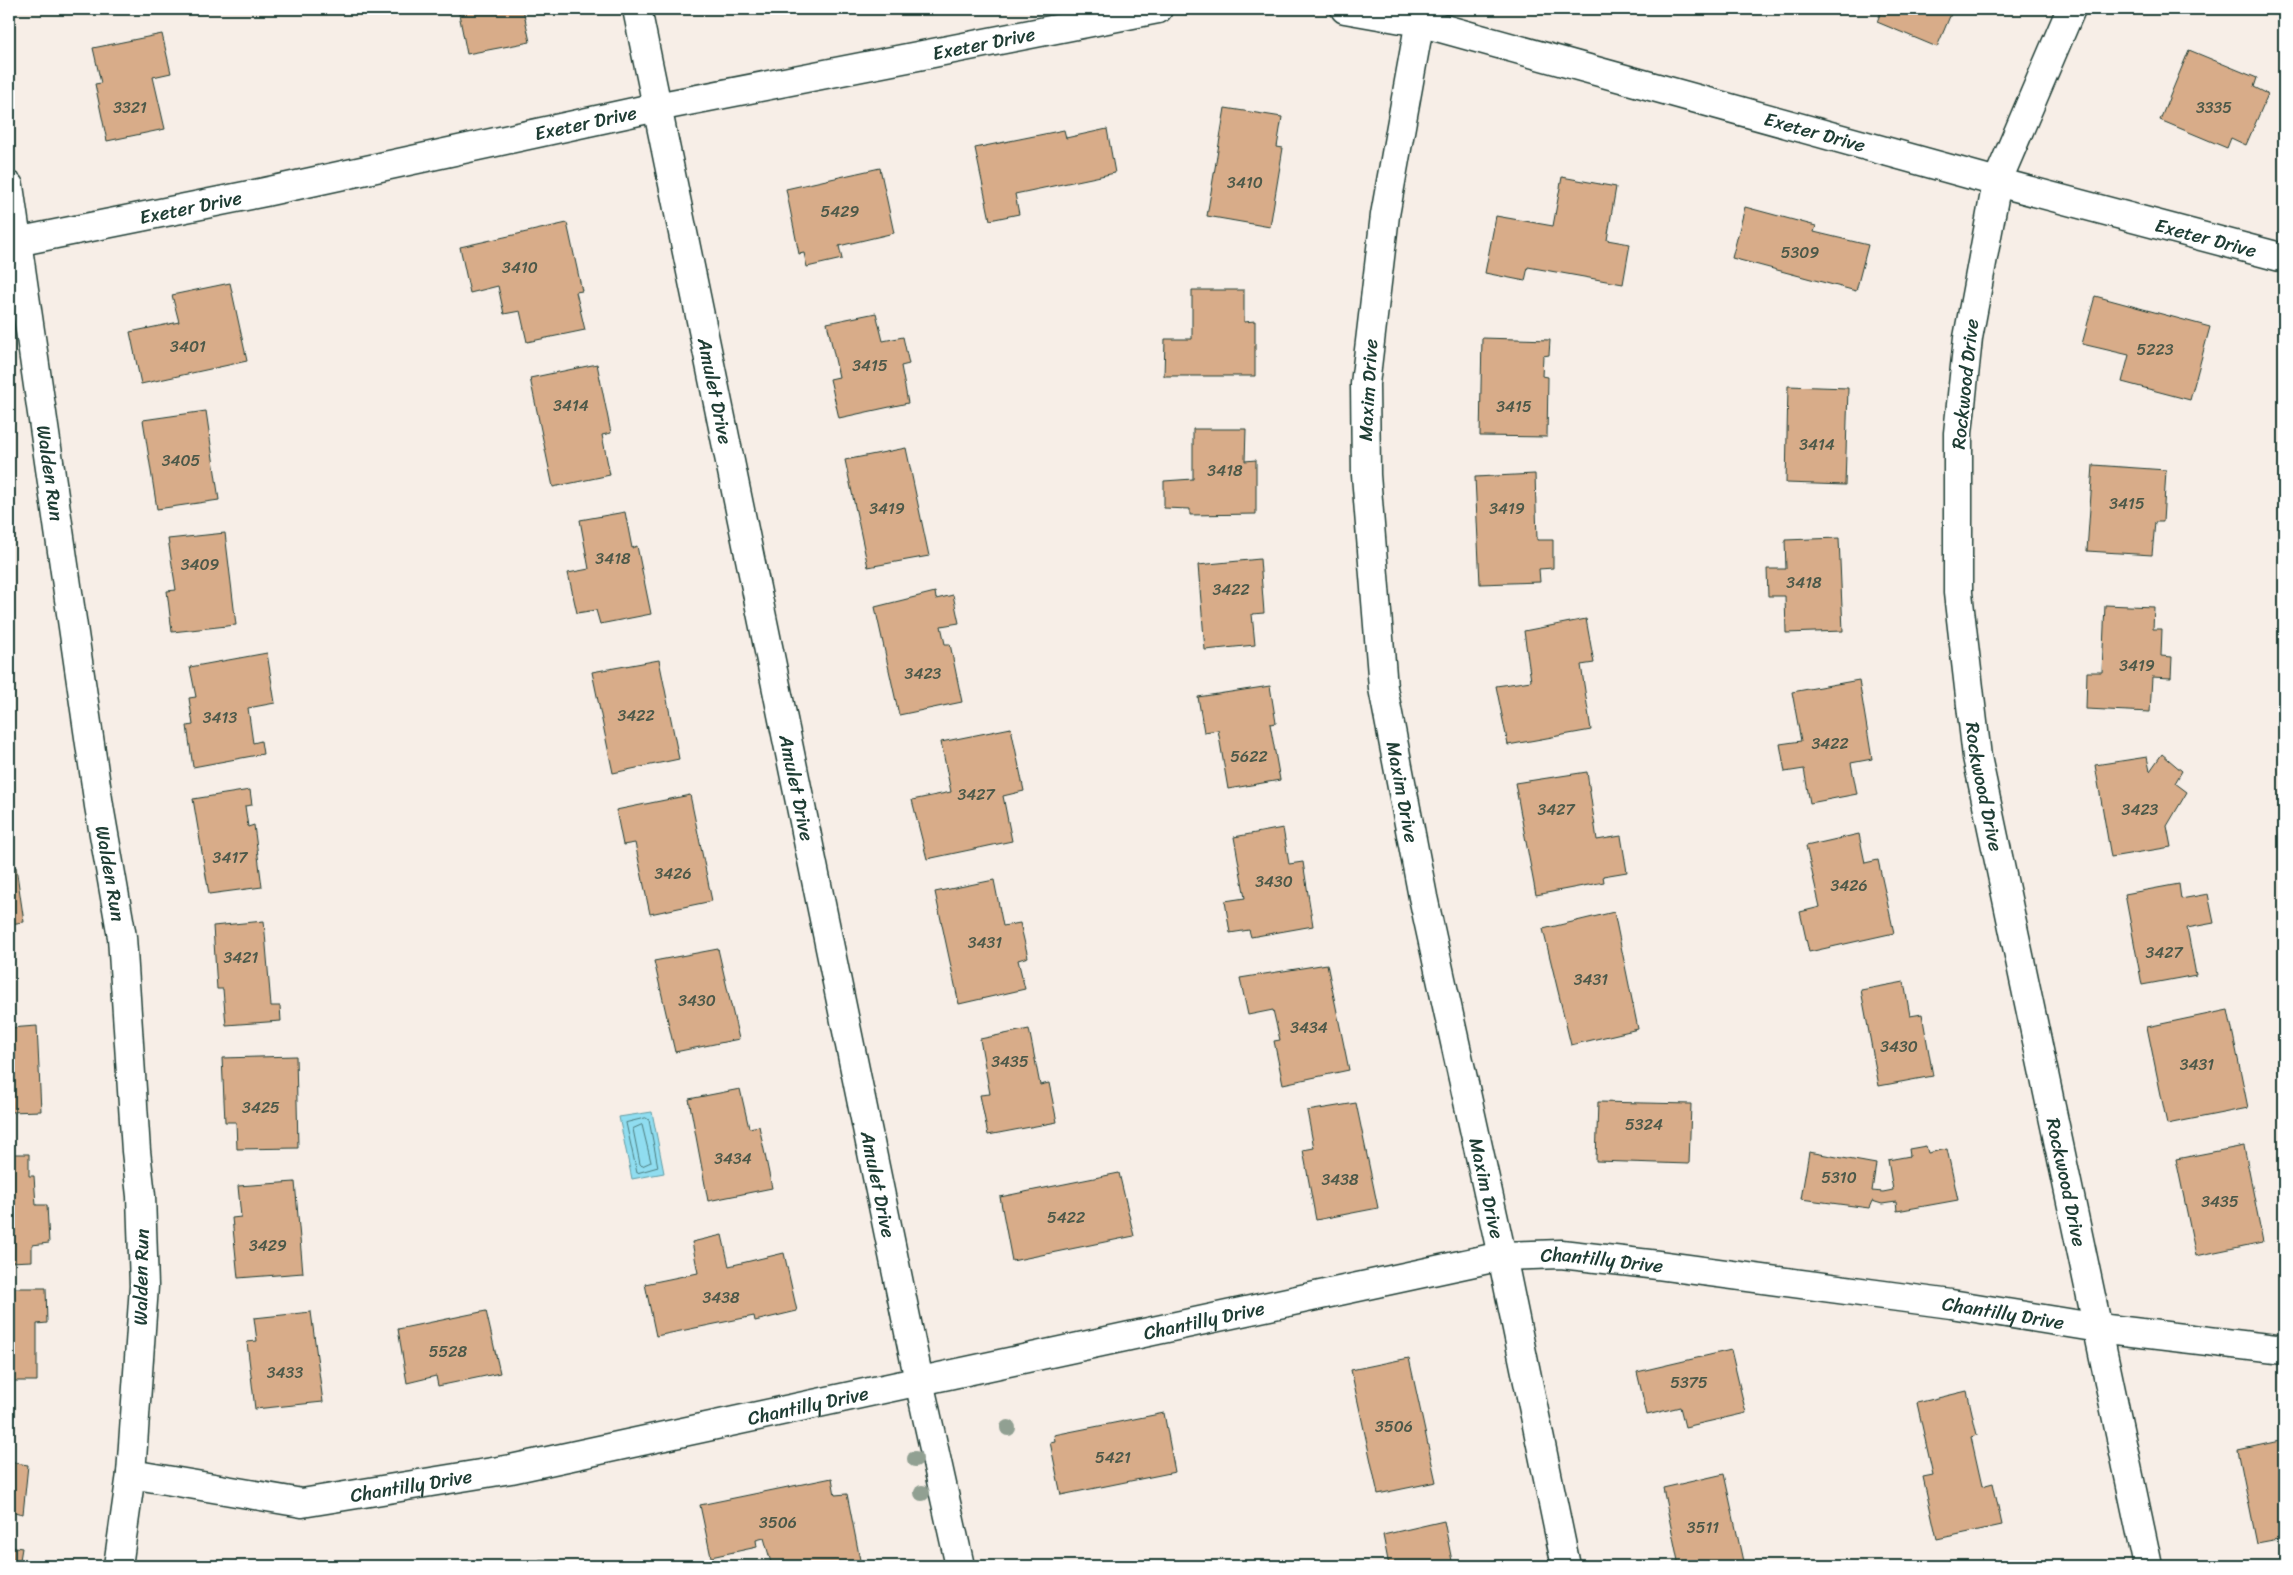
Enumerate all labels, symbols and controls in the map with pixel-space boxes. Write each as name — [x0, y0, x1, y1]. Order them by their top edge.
street label: Exeter Drive — [930, 17, 1038, 69]
house number: 3321 — [113, 93, 147, 122]
house number: 3335 — [2196, 93, 2232, 122]
street label: Exeter Drive — [531, 95, 640, 150]
street label: Exeter Drive — [1760, 102, 1870, 161]
house number: 3410 — [1227, 168, 1263, 197]
street label: Exeter Drive — [136, 181, 245, 233]
house number: 5429 — [821, 197, 860, 226]
street label: Exeter Drive — [2151, 208, 2261, 267]
house number: 5309 — [1781, 238, 1819, 267]
house number: 3410 — [502, 253, 538, 282]
street label: Rockwood Drive — [1942, 317, 1988, 451]
house number: 3401 — [170, 332, 206, 361]
street label: Amulet Drive — [688, 334, 743, 448]
house number: 5223 — [2136, 335, 2174, 364]
street label: Maxim Drive — [1349, 338, 1387, 442]
house number: 3415 — [852, 351, 888, 380]
house number: 3414 — [553, 391, 589, 420]
house number: 3415 — [1496, 392, 1532, 421]
street label: Walden Run — [27, 423, 74, 523]
house number: 3414 — [1799, 430, 1835, 459]
house number: 3405 — [162, 446, 201, 475]
house number: 3418 — [1207, 456, 1243, 485]
house number: 3415 — [2109, 489, 2145, 518]
house number: 3419 — [869, 494, 905, 523]
house number: 3419 — [1489, 494, 1525, 523]
house number: 3418 — [595, 544, 631, 573]
house number: 3409 — [181, 550, 220, 579]
house number: 3418 — [1786, 568, 1822, 597]
house number: 3422 — [1212, 575, 1250, 604]
house number: 3419 — [2119, 651, 2155, 680]
house number: 3423 — [905, 659, 942, 688]
house number: 3422 — [617, 701, 655, 730]
house number: 3413 — [203, 703, 237, 732]
street label: Rockwood Drive — [1957, 720, 2013, 855]
house number: 3422 — [1811, 729, 1849, 758]
street label: Amulet Drive — [770, 730, 824, 844]
street label: Maxim Drive — [1377, 738, 1429, 846]
house number: 5622 — [1230, 742, 1268, 771]
house number: 3427 — [957, 780, 995, 809]
house number: 3427 — [1537, 795, 1575, 824]
house number: 3423 — [2122, 795, 2159, 824]
street label: Walden Run — [86, 823, 135, 924]
house number: 3417 — [213, 843, 248, 872]
house number: 3426 — [654, 859, 692, 888]
house number: 3430 — [1255, 867, 1293, 896]
house number: 3426 — [1830, 871, 1868, 900]
house number: 3431 — [968, 928, 1002, 957]
house number: 3427 — [2145, 938, 2183, 967]
house number: 3421 — [224, 943, 259, 972]
house number: 3431 — [1574, 965, 1608, 994]
house number: 3430 — [678, 986, 716, 1015]
house number: 3434 — [1290, 1013, 1328, 1042]
house number: 3430 — [1880, 1032, 1918, 1061]
house number: 3435 — [991, 1047, 1029, 1076]
house number: 3431 — [2180, 1050, 2214, 1079]
house number: 3425 — [242, 1093, 280, 1122]
house number: 5324 — [1625, 1110, 1663, 1139]
street label: Rockwood Drive — [2037, 1115, 2097, 1250]
street label: Amulet Drive — [851, 1127, 906, 1241]
street label: Maxim Drive — [1460, 1134, 1514, 1242]
house number: 3434 — [714, 1144, 752, 1173]
house number: 5310 — [1821, 1163, 1857, 1192]
house number: 3438 — [1321, 1165, 1359, 1194]
house number: 3435 — [2201, 1187, 2239, 1216]
house number: 5422 — [1047, 1203, 1085, 1232]
street label: Walden Run — [124, 1228, 158, 1326]
house number: 3429 — [249, 1231, 287, 1260]
street label: Chantilly Drive — [1540, 1237, 1665, 1282]
house number: 3438 — [702, 1283, 740, 1312]
street label: Chantilly Drive — [1940, 1287, 2067, 1339]
street label: Chantilly Drive — [1140, 1291, 1268, 1349]
house number: 5528 — [429, 1337, 468, 1366]
house number: 3433 — [267, 1358, 303, 1387]
house number: 5375 — [1670, 1368, 1708, 1397]
street label: Chantilly Drive — [744, 1376, 872, 1434]
house number: 3506 — [1375, 1412, 1413, 1441]
house number: 5421 — [1095, 1443, 1131, 1472]
street label: Chantilly Drive — [348, 1459, 475, 1511]
house number: 3506 — [759, 1508, 797, 1537]
house number: 3511 — [1687, 1513, 1719, 1542]

